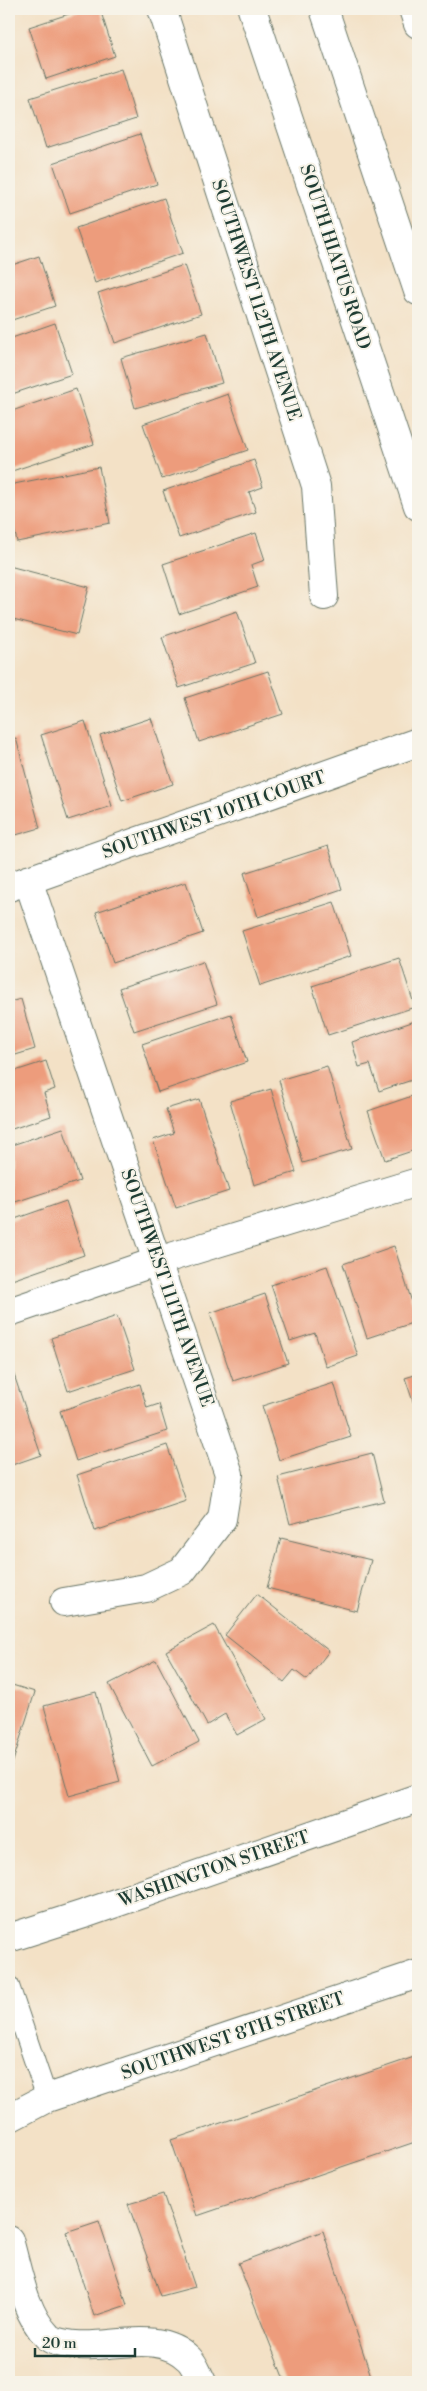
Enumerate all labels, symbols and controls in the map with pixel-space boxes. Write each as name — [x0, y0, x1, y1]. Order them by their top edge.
street label: SOUTH HIATUS ROAD — [294, 162, 376, 352]
street label: SOUTHWEST 112TH AVENUE — [206, 176, 306, 424]
street label: SOUTHWEST 10TH COURT — [99, 766, 329, 864]
street label: SOUTHWEST 111TH AVENUE — [115, 1166, 219, 1410]
street label: WASHINGTON STREET — [114, 1825, 313, 1913]
street label: SOUTHWEST 8TH STREET — [118, 1987, 348, 2085]
scale bar — [35, 2326, 135, 2358]
text: 20 m — [42, 2334, 77, 2353]

